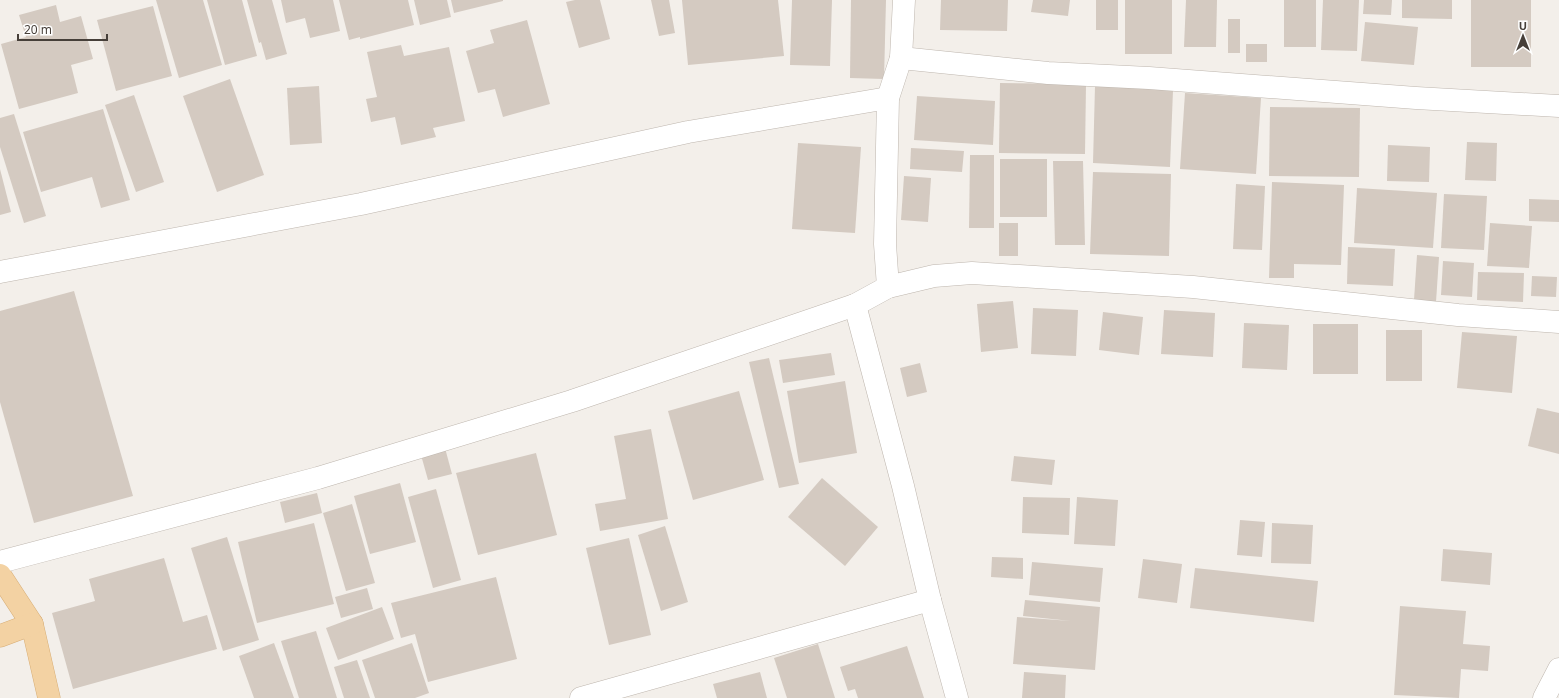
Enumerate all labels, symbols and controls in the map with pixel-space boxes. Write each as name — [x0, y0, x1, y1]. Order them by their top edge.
scale bar — [18, 16, 107, 42]
north arrow — [1503, 16, 1543, 56]
text: U — [1519, 18, 1527, 33]
text: 20 m — [24, 21, 52, 38]

